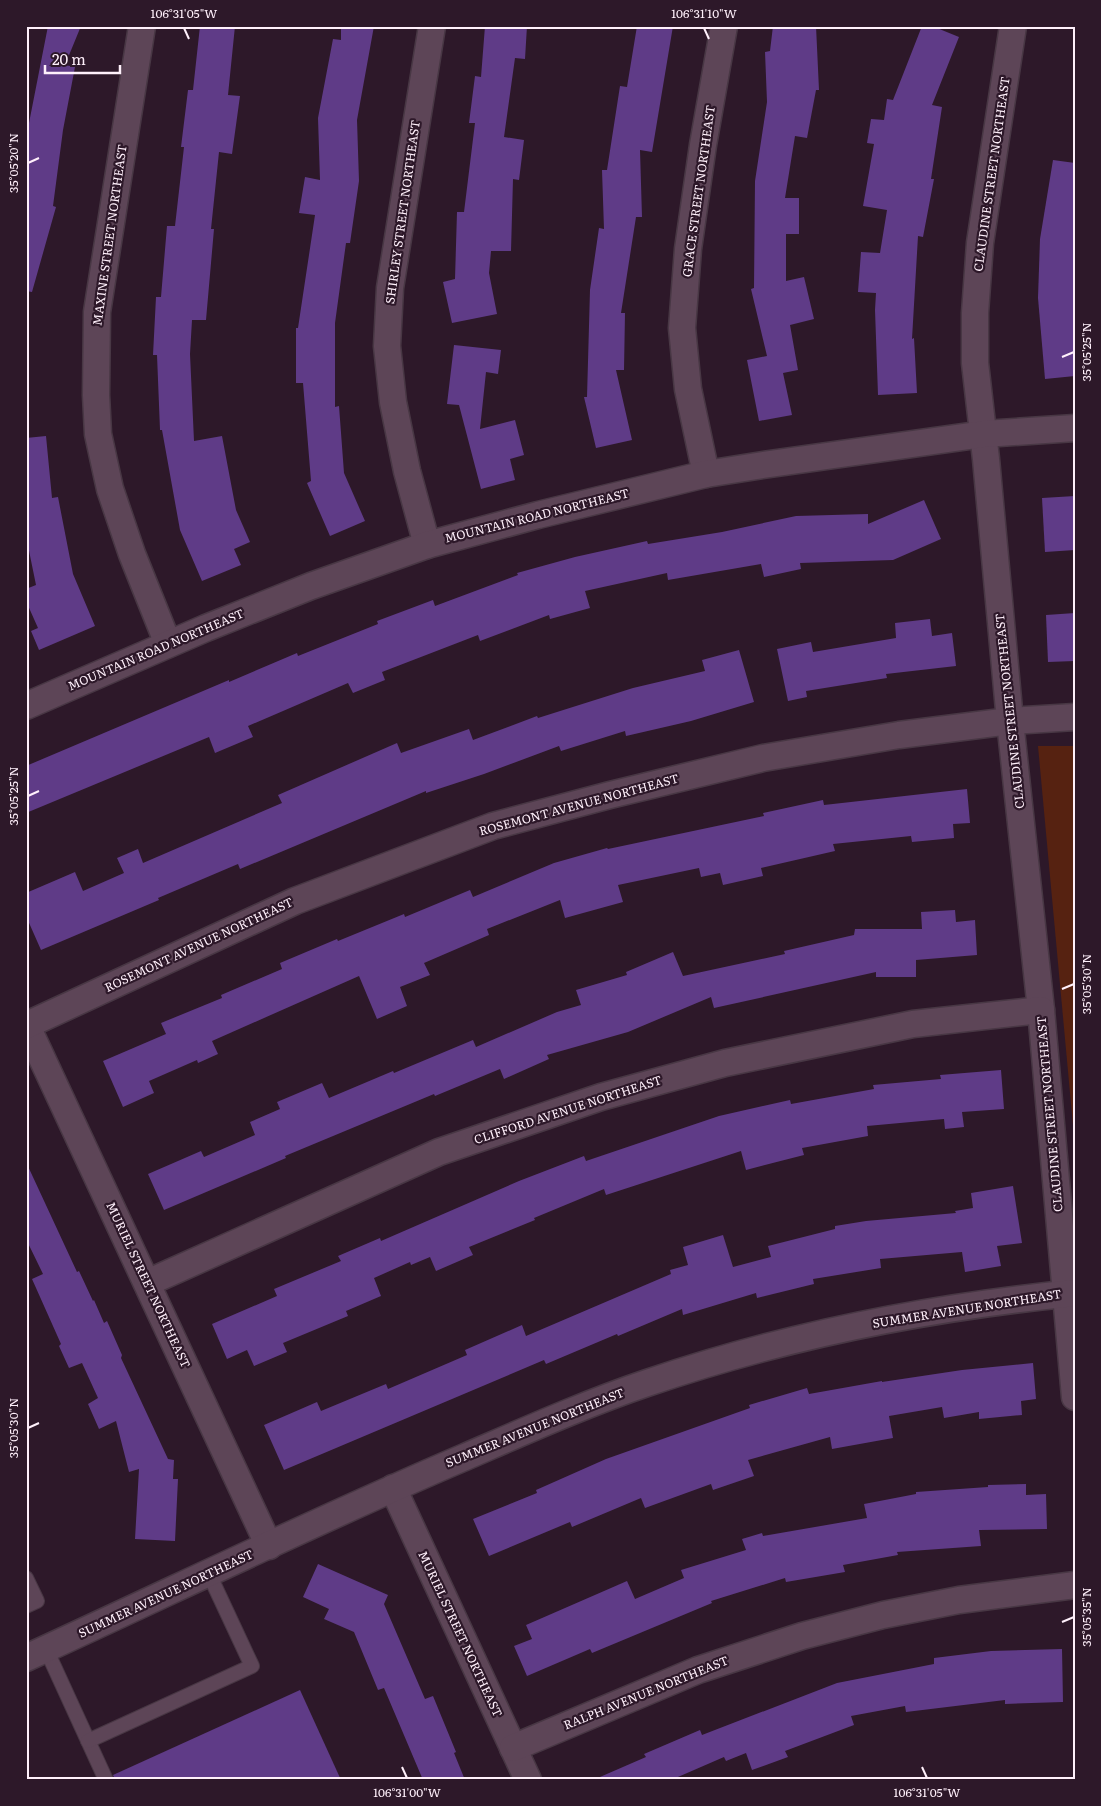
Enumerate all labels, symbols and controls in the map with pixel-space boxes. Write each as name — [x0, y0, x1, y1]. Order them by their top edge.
text: 106°31'05"W — [151, 4, 217, 22]
text: 106°31'10"W — [671, 4, 737, 22]
scale bar — [45, 42, 120, 74]
text: 20 m — [52, 47, 86, 70]
street label: CLAUDINE STREET NORTHEAST — [968, 75, 1014, 272]
street label: GRACE STREET NORTHEAST — [677, 104, 719, 278]
street label: SHIRLEY STREET NORTHEAST — [380, 119, 424, 305]
text: 35°05'20"N — [4, 133, 22, 193]
street label: MAXINE STREET NORTHEAST — [87, 143, 131, 327]
text: 35°05'25"N — [1077, 322, 1095, 382]
street label: MOUNTAIN ROAD NORTHEAST — [443, 483, 631, 547]
street label: MOUNTAIN ROAD NORTHEAST — [65, 604, 247, 694]
street label: CLAUDINE STREET NORTHEAST — [990, 612, 1028, 810]
text: 35°05'25"N — [4, 766, 22, 826]
street label: ROSEMONT AVENUE NORTHEAST — [477, 769, 681, 839]
street label: ROSEMONT AVENUE NORTHEAST — [101, 892, 296, 996]
text: 35°05'30"N — [1077, 954, 1095, 1014]
street label: CLAUDINE STREET NORTHEAST — [1031, 1015, 1067, 1213]
street label: CLIFFORD AVENUE NORTHEAST — [471, 1070, 664, 1148]
street label: MURIEL STREET NORTHEAST — [102, 1198, 195, 1371]
street label: SUMMER AVENUE NORTHEAST — [871, 1284, 1063, 1332]
street label: SUMMER AVENUE NORTHEAST — [443, 1383, 627, 1471]
text: 35°05'30"N — [4, 1398, 22, 1458]
street label: SUMMER AVENUE NORTHEAST — [75, 1544, 256, 1642]
street label: MURIEL STREET NORTHEAST — [414, 1547, 507, 1720]
text: 35°05'35"N — [1077, 1587, 1095, 1647]
street label: RALPH AVENUE NORTHEAST — [560, 1651, 731, 1733]
text: 106°31'00"W — [373, 1783, 441, 1801]
text: 106°31'05"W — [894, 1783, 960, 1801]

